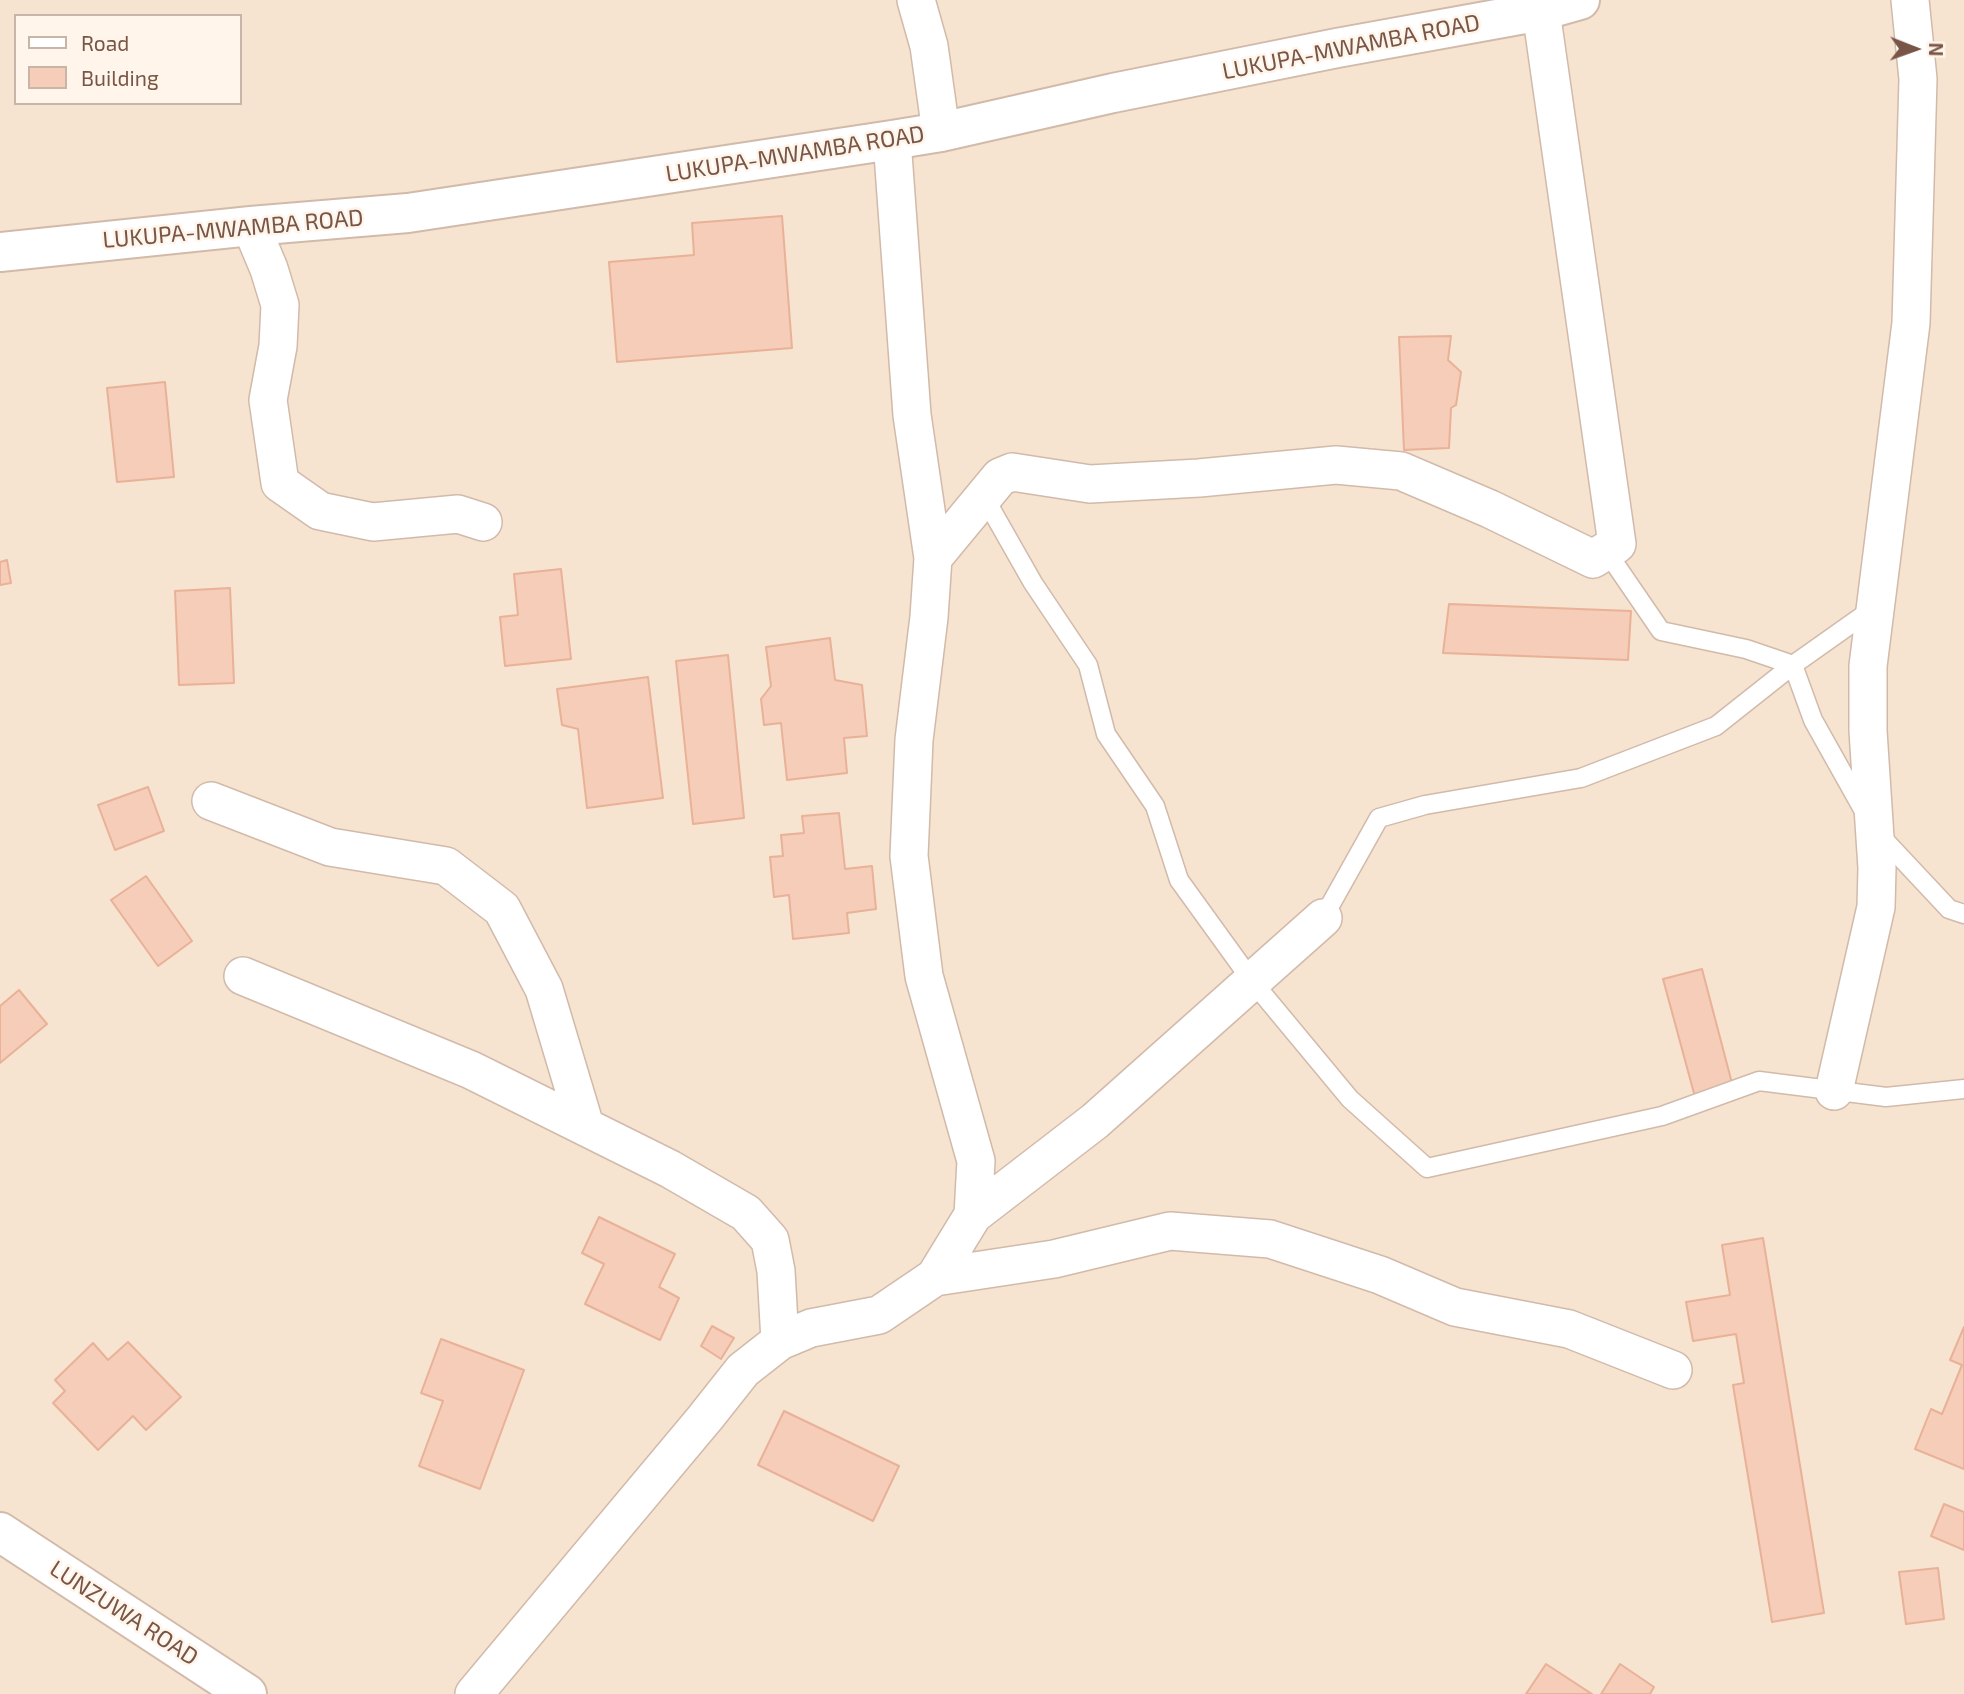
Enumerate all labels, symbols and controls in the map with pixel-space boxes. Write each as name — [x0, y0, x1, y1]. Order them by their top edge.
street label: LUKUPA-MWAMBA ROAD — [1220, 8, 1482, 86]
legend — [14, 14, 242, 105]
north arrow — [1880, 14, 1950, 84]
text: Road — [81, 30, 129, 55]
text: N — [1925, 42, 1948, 56]
text: Building — [81, 65, 159, 90]
street label: LUKUPA-MWAMBA ROAD — [664, 120, 926, 188]
street label: LUKUPA-MWAMBA ROAD — [101, 204, 365, 254]
street label: LUNZUWA ROAD — [45, 1555, 203, 1671]

